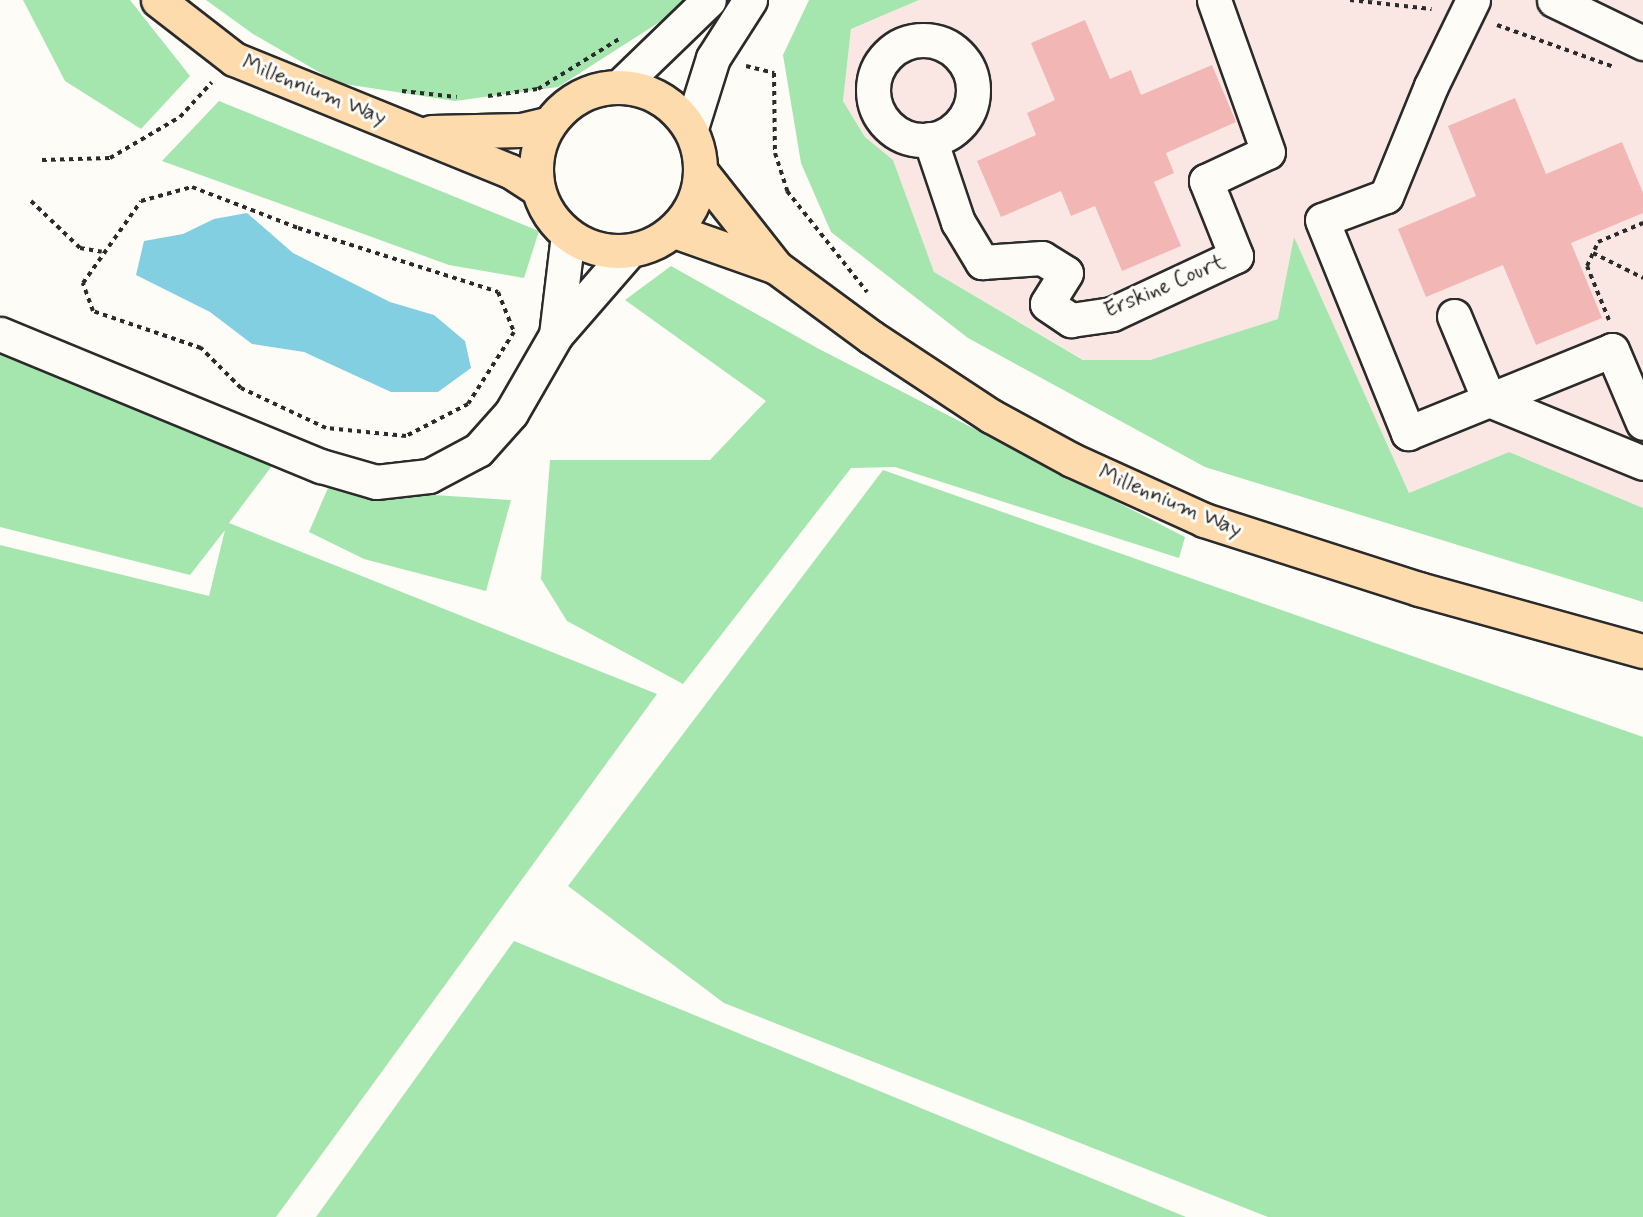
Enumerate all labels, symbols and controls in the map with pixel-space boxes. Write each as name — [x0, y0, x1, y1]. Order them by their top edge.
street label: Millennium Way — [237, 50, 391, 132]
street label: Erskine Court — [1101, 250, 1229, 324]
street label: Millennium Way — [1093, 459, 1247, 545]

